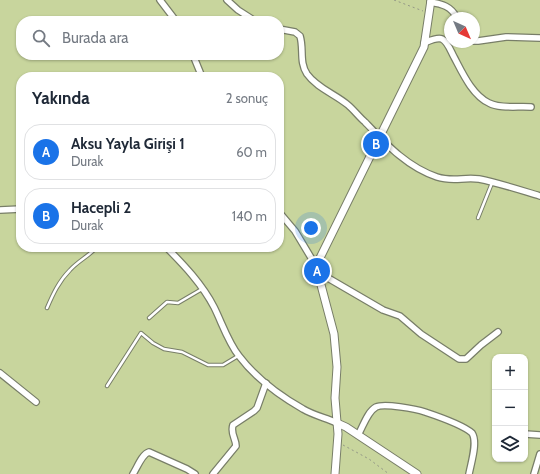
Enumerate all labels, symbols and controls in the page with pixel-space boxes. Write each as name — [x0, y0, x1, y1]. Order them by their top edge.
north arrow — [444, 12, 480, 48]
search box — [16, 16, 284, 60]
icon: search — [30, 27, 52, 49]
text: Burada ara — [62, 29, 129, 47]
text: Yakında — [32, 88, 90, 108]
text: 2 sonuç — [226, 90, 268, 106]
pin: B — [363, 129, 389, 159]
text: Aksu Yayla Girişi 1 — [71, 135, 185, 153]
text: A — [42, 144, 50, 160]
text: 60 m — [236, 144, 267, 160]
text: Durak — [71, 153, 103, 169]
text: Hacepli 2 — [71, 199, 131, 217]
text: B — [42, 208, 50, 224]
text: 140 m — [232, 208, 267, 224]
text: Durak — [71, 217, 103, 233]
your location — [301, 218, 321, 238]
pin: A — [304, 256, 330, 286]
map controls — [492, 354, 528, 462]
button: + — [492, 354, 528, 390]
button: − — [492, 390, 528, 426]
button: layers — [492, 426, 528, 462]

